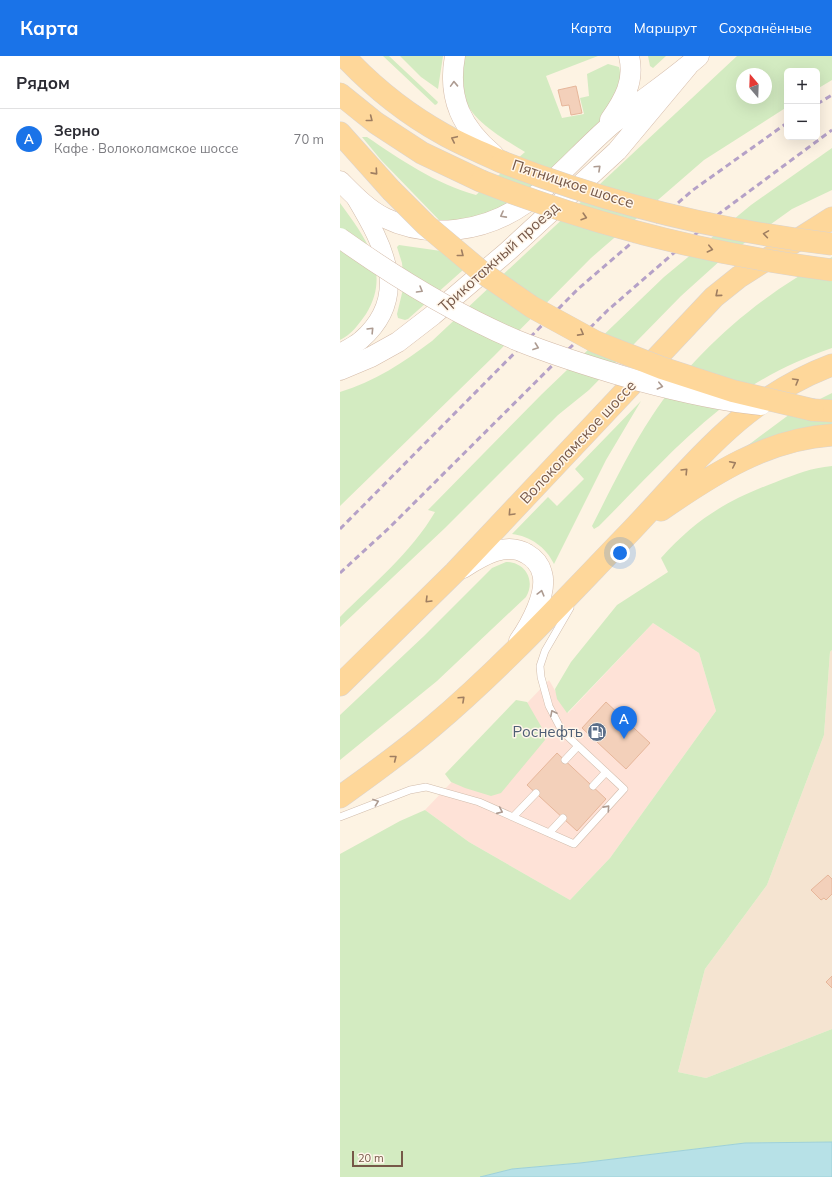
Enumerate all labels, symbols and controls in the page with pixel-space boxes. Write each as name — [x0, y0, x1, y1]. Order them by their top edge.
text: Карта — [20, 16, 78, 40]
text: Карта — [571, 19, 612, 37]
text: Маршрут — [634, 19, 697, 37]
text: Сохранённые — [719, 19, 812, 37]
north arrow — [736, 68, 772, 104]
map controls — [784, 68, 820, 140]
button: + — [784, 68, 820, 104]
text: Рядом — [16, 72, 70, 93]
one-way arrow — [450, 81, 458, 87]
button: − — [784, 104, 820, 140]
one-way arrow — [366, 114, 373, 121]
text: Зерно — [54, 121, 100, 140]
text: A — [24, 131, 34, 147]
text: 70 m — [294, 131, 324, 147]
one-way arrow — [451, 136, 458, 144]
text: Кафе · Волоколамское шоссе — [54, 140, 238, 156]
street label: Пятницкое шоссе — [510, 155, 637, 212]
one-way arrow — [593, 165, 601, 172]
one-way arrow — [370, 167, 377, 174]
street label: Трикотажный проезд — [434, 197, 563, 316]
one-way arrow — [500, 210, 508, 218]
one-way arrow — [580, 212, 587, 221]
one-way arrow — [763, 230, 769, 239]
one-way arrow — [707, 244, 713, 252]
one-way arrow — [456, 250, 463, 257]
one-way arrow — [416, 285, 423, 292]
one-way arrow — [715, 289, 723, 296]
one-way arrow — [366, 327, 374, 335]
one-way arrow — [576, 329, 584, 336]
one-way arrow — [532, 343, 539, 351]
street label: Волоколамское шоссе — [515, 376, 640, 507]
one-way arrow — [792, 379, 799, 386]
one-way arrow — [656, 381, 663, 390]
one-way arrow — [729, 461, 736, 469]
one-way arrow — [680, 468, 688, 476]
one-way arrow — [508, 508, 516, 516]
your location — [610, 543, 630, 563]
one-way arrow — [536, 590, 544, 596]
one-way arrow — [425, 595, 433, 603]
one-way arrow — [457, 697, 465, 704]
pin: A — [611, 706, 637, 739]
one-way arrow — [550, 710, 558, 717]
fuel station icon: Роснефть — [586, 721, 608, 743]
place label: Роснефть — [513, 722, 583, 741]
one-way arrow — [390, 755, 397, 762]
one-way arrow — [373, 799, 380, 807]
one-way arrow — [602, 805, 609, 812]
one-way arrow — [495, 806, 503, 814]
scale bar — [352, 1149, 403, 1168]
text: 20 m — [358, 1151, 384, 1165]

